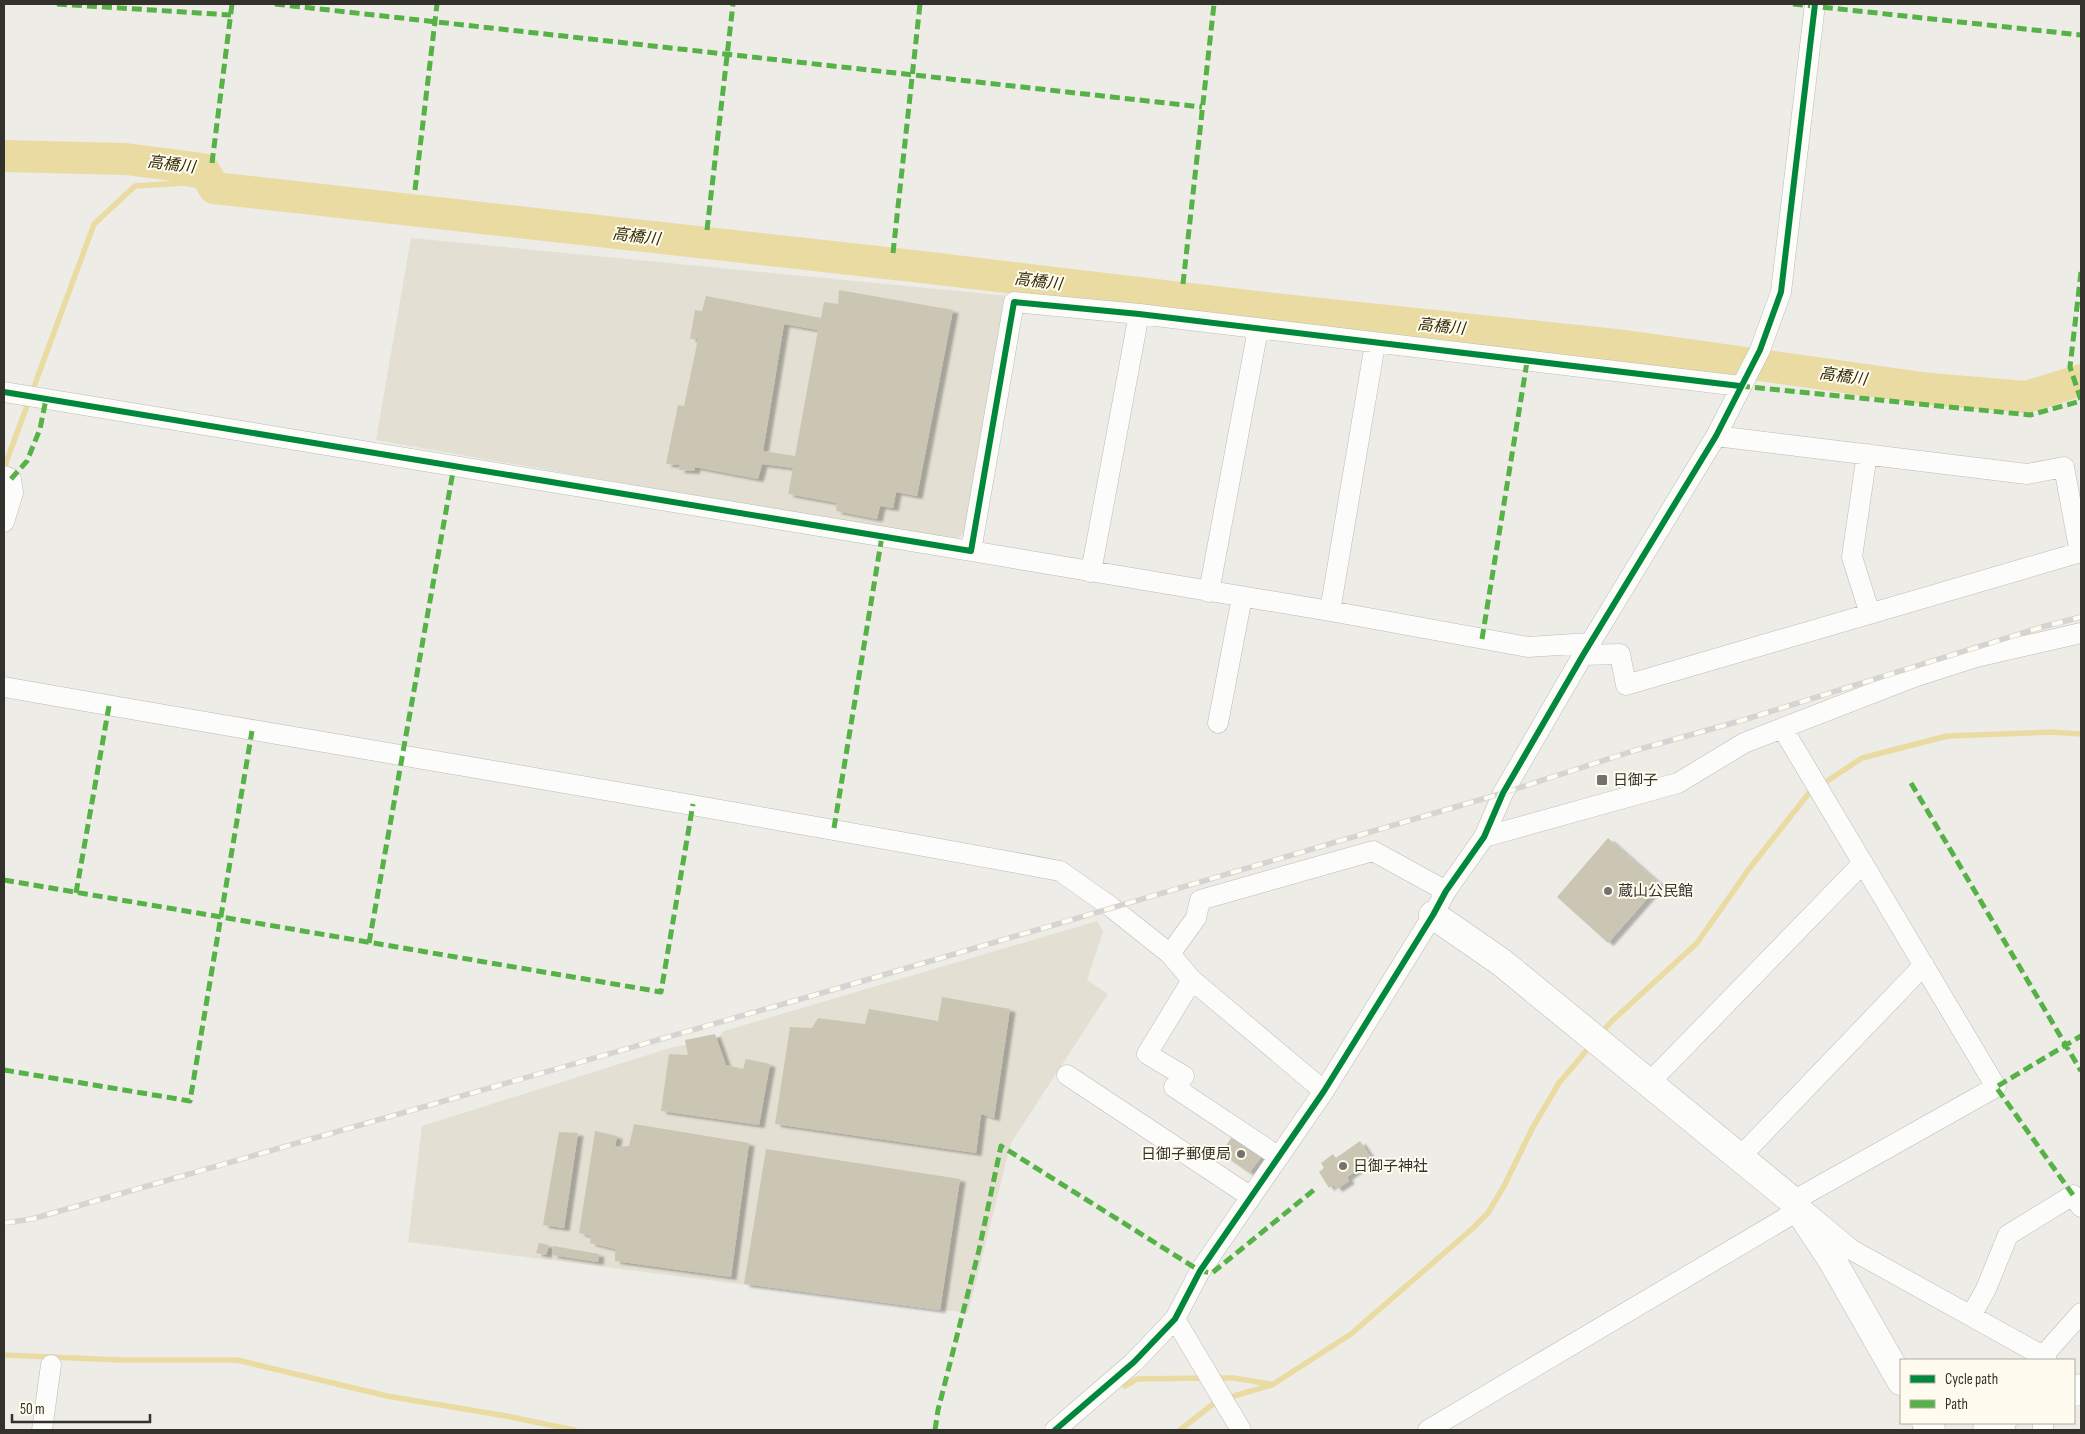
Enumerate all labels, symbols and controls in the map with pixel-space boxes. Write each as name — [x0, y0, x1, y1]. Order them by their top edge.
water label: 高橋川 — [146, 153, 198, 178]
water label: 高橋川 — [611, 225, 663, 250]
water label: 高橋川 — [1013, 270, 1065, 295]
water label: 高橋川 — [1416, 315, 1468, 339]
water label: 高橋川 — [1818, 364, 1870, 390]
place label: 日御子 — [1613, 771, 1658, 790]
marker: 日御子 — [1595, 773, 1609, 787]
place label: 蔵山公民館 — [1618, 882, 1693, 901]
marker: 蔵山公民館 — [1602, 885, 1614, 897]
place label: 日御子郵便局 — [1141, 1145, 1231, 1164]
marker: 日御子郵便局 — [1235, 1148, 1247, 1160]
place label: 日御子神社 — [1353, 1157, 1428, 1176]
marker: 日御子神社 — [1337, 1160, 1349, 1172]
legend — [1900, 1359, 2075, 1424]
text: Cycle path — [1945, 1370, 1998, 1389]
scale bar — [12, 1392, 150, 1424]
text: Path — [1945, 1395, 1968, 1414]
text: 50 m — [20, 1400, 45, 1419]

